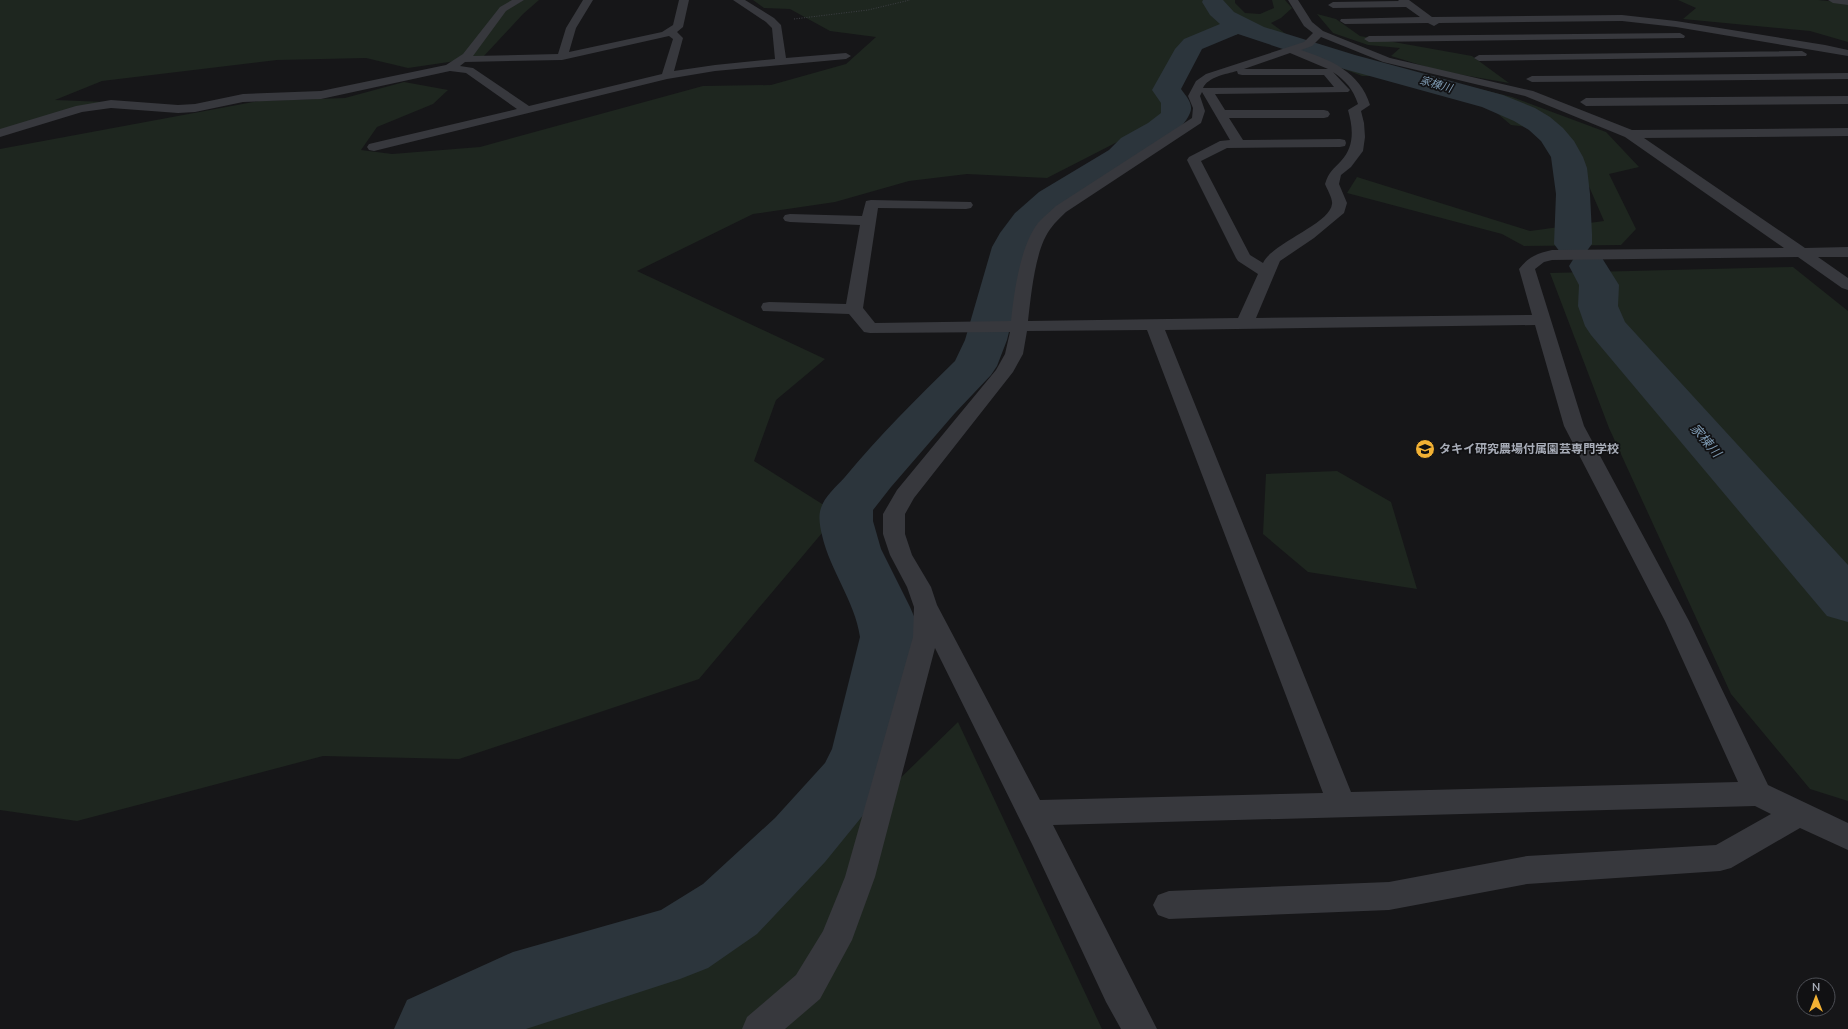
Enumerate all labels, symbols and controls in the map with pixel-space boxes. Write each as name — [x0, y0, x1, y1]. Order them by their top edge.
water label: 家棟川 — [1418, 73, 1455, 97]
water label: 家棟川 — [1686, 420, 1726, 463]
school or university icon: タキイ研究農場付属園芸専門学校 — [1414, 438, 1436, 460]
place label: タキイ研究農場付属園芸専門学校 — [1439, 441, 1619, 457]
north arrow — [1796, 977, 1836, 1017]
text: N — [1812, 980, 1820, 995]

